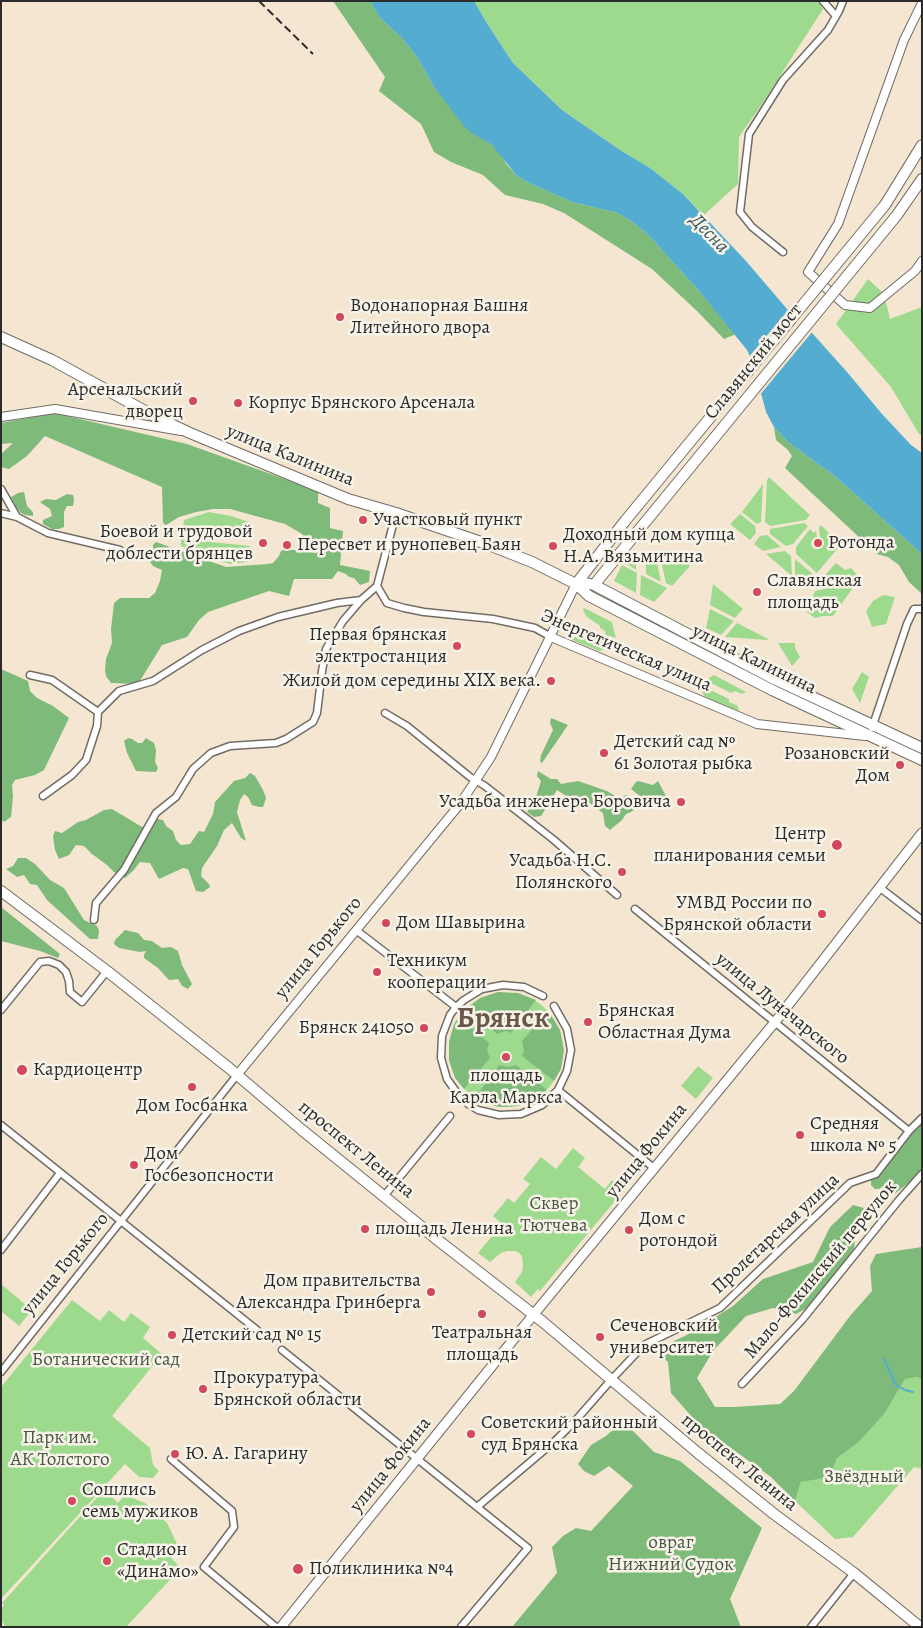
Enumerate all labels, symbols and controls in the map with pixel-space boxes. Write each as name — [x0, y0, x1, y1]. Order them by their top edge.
water label: Десна — [684, 209, 734, 259]
place label: Водонапорная Башня Литейного двора — [350, 295, 529, 339]
street label: Славянский мост — [700, 299, 808, 425]
marker: Водонапорная Башня Литейного двора — [334, 311, 346, 323]
place label: Арсенальский дворец — [68, 379, 183, 423]
place label: Корпус Брянского Арсенала — [248, 392, 475, 414]
marker: Арсенальский дворец — [187, 395, 199, 407]
marker: Корпус Брянского Арсенала — [232, 397, 244, 409]
street label: улица Калинина — [223, 420, 357, 492]
place label: Участковый пункт — [373, 509, 522, 531]
marker: Участковый пункт — [357, 514, 369, 526]
place label: Боевой и трудовой доблести брянцев — [100, 521, 253, 565]
place label: Доходный дом купца Н.А. Вязьмитина — [563, 524, 735, 568]
place label: Ротонда — [828, 532, 894, 554]
place label: Пересвет и рунопевец Баян — [297, 534, 521, 556]
marker: Боевой и трудовой доблести брянцев — [257, 537, 269, 549]
marker: Ротонда — [812, 537, 824, 549]
marker: Пересвет и рунопевец Баян — [281, 539, 293, 551]
marker: Доходный дом купца Н.А. Вязьмитина — [547, 540, 559, 552]
place label: Славянская площадь — [767, 570, 862, 614]
marker: Славянская площадь — [751, 586, 763, 598]
street label: Энергетическая улица — [537, 605, 715, 697]
street label: улица Калинина — [688, 620, 820, 700]
place label: Первая брянская электростанция — [309, 624, 447, 668]
marker: Первая брянская электростанция — [451, 640, 463, 652]
place label: Жилой дом середины XIX века. — [283, 670, 541, 692]
marker: Жилой дом середины XIX века. — [545, 675, 557, 687]
place label: Детский сад № 61 Золотая рыбка — [614, 731, 753, 775]
place label: Розановский Дом — [784, 743, 890, 787]
marker: Детский сад № 61 Золотая рыбка — [598, 747, 610, 759]
marker: Розановский Дом — [894, 759, 906, 771]
place label: Усадьба инженера Боровича — [439, 791, 671, 813]
marker: Усадьба инженера Боровича — [675, 796, 687, 808]
place label: Центр планирования семьи — [654, 823, 826, 867]
marker: Центр планирования семьи — [830, 838, 844, 852]
place label: Усадьба Н.С. Полянского — [509, 850, 612, 894]
marker: Усадьба Н.С. Полянского — [616, 866, 628, 878]
street label: улица Горького — [271, 892, 367, 1004]
place label: УМВД России по Брянской области — [663, 892, 812, 936]
marker: УМВД России по Брянской области — [816, 908, 828, 920]
place label: Дом Шавырина — [396, 912, 526, 934]
marker: Дом Шавырина — [380, 917, 392, 929]
street label: улица Луначарского — [711, 948, 853, 1070]
place label: Техникум кооперации — [387, 950, 487, 994]
marker: Техникум кооперации — [371, 966, 383, 978]
place label: Брянская Областная Дума — [598, 1000, 731, 1044]
district label: Брянск — [456, 1003, 550, 1037]
marker: Брянская Областная Дума — [582, 1016, 594, 1028]
place label: Брянск 241050 — [298, 1017, 414, 1039]
marker: Брянск 241050 — [418, 1022, 430, 1034]
marker: площадь Карла Маркса — [500, 1051, 512, 1063]
place label: Кардиоцентр — [33, 1059, 142, 1081]
marker: Кардиоцентр — [15, 1063, 29, 1077]
place label: площадь Карла Маркса — [449, 1065, 563, 1109]
marker: Дом Госбанка — [186, 1081, 198, 1093]
place label: Дом Госбанка — [136, 1095, 248, 1117]
street label: проспект Ленина — [293, 1096, 419, 1204]
street label: улица Фокина — [602, 1099, 692, 1203]
place label: Средняя школа № 5 — [810, 1113, 897, 1157]
marker: Средняя школа № 5 — [794, 1129, 806, 1141]
place label: Дом Госбезопсности — [144, 1143, 274, 1187]
marker: Дом Госбезопсности — [128, 1159, 140, 1171]
street label: Пролетарская улица — [707, 1169, 845, 1299]
street label: Мало-Фокинский переулок — [740, 1176, 902, 1364]
park label: Сквер Тютчева — [520, 1193, 588, 1237]
street label: улица Горького — [18, 1208, 114, 1320]
place label: Дом с ротондой — [639, 1208, 718, 1252]
place label: площадь Ленина — [375, 1218, 513, 1240]
marker: площадь Ленина — [359, 1223, 371, 1235]
marker: Дом с ротондой — [623, 1224, 635, 1236]
place label: Дом правительства Александра Гринберга — [237, 1270, 421, 1314]
marker: Дом правительства Александра Гринберга — [425, 1286, 437, 1298]
marker: Театральная площадь — [476, 1308, 488, 1320]
place label: Сеченовский университет — [610, 1315, 718, 1359]
place label: Театральная площадь — [432, 1322, 532, 1366]
place label: Детский сад № 15 — [182, 1324, 322, 1346]
marker: Детский сад № 15 — [166, 1329, 178, 1341]
marker: Сеченовский университет — [594, 1331, 606, 1343]
park label: Ботанический сад — [32, 1349, 180, 1371]
place label: Прокуратура Брянской области — [213, 1367, 362, 1411]
marker: Прокуратура Брянской области — [197, 1383, 209, 1395]
street label: проспект Ленина — [676, 1409, 802, 1517]
place label: Советский районный суд Брянска — [481, 1412, 658, 1456]
street label: улица Фокина — [346, 1413, 436, 1517]
park label: Парк им. АК Толстого — [10, 1427, 110, 1471]
marker: Советский районный суд Брянска — [465, 1428, 477, 1440]
place label: Ю. А. Гагарину — [185, 1443, 308, 1465]
marker: Ю. А. Гагарину — [169, 1448, 181, 1460]
park label: Звёздный — [824, 1466, 904, 1488]
place label: Сошлись семь мужиков — [82, 1479, 198, 1523]
marker: Сошлись семь мужиков — [66, 1495, 78, 1507]
park label: овраг Нижний Судок — [608, 1532, 734, 1576]
place label: Стадион «Дина́мо» — [117, 1539, 199, 1583]
marker: Стадион «Дина́мо» — [101, 1555, 113, 1567]
place label: Поликлиника №4 — [309, 1558, 454, 1580]
marker: Поликлиника №4 — [291, 1562, 305, 1576]

